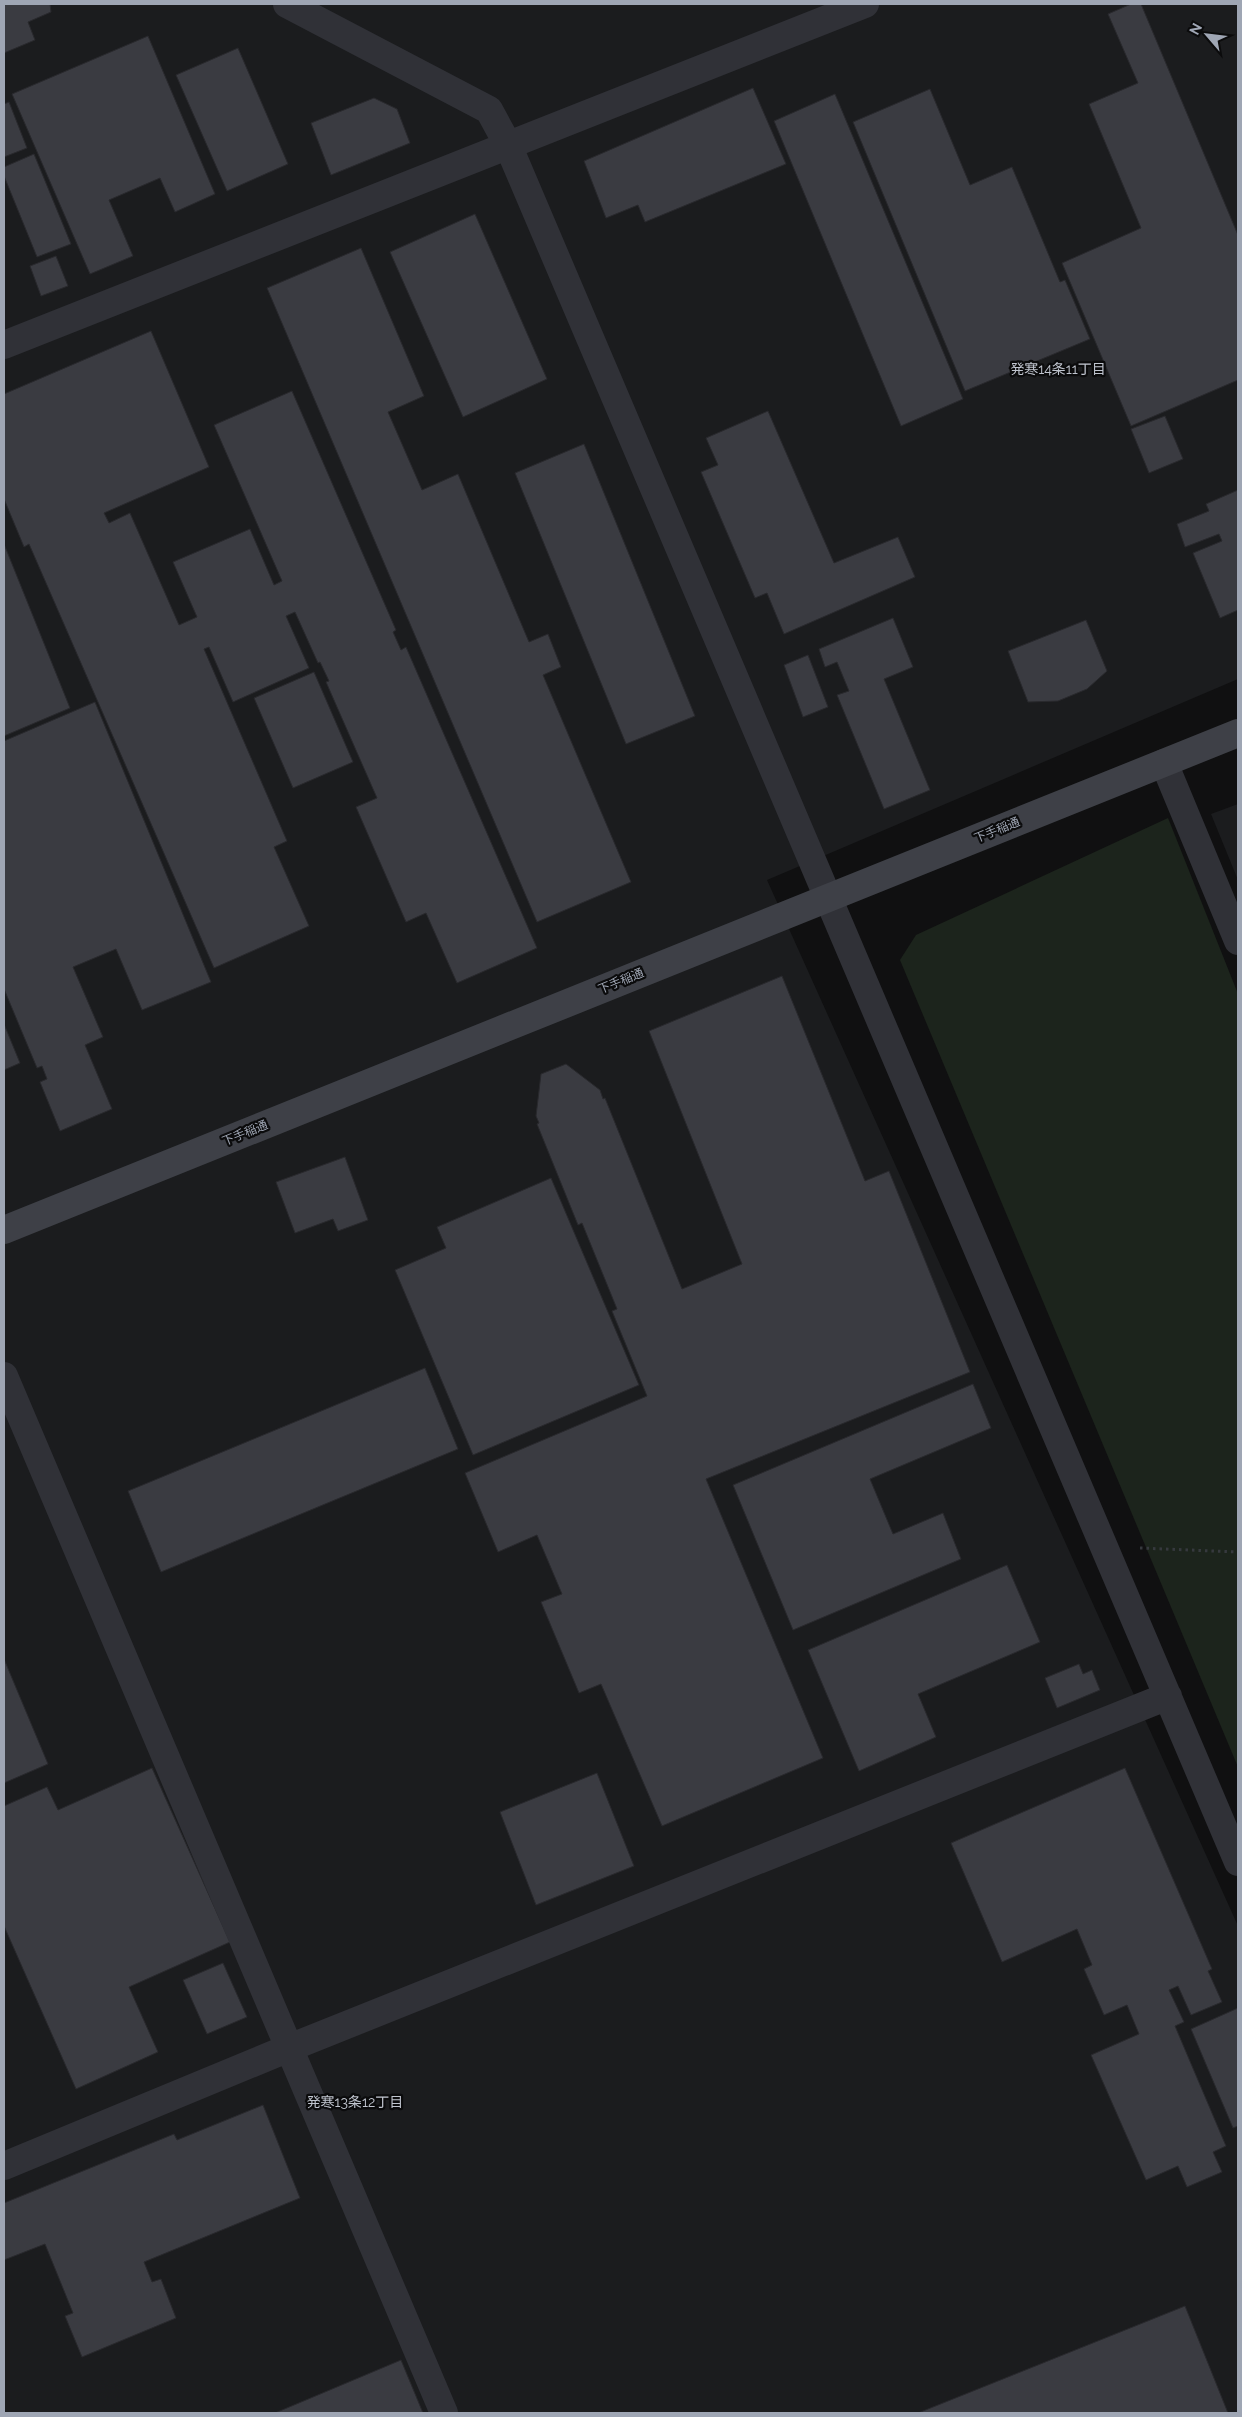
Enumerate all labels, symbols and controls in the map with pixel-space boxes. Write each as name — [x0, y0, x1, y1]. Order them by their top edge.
north arrow — [1182, 10, 1232, 60]
text: N — [1186, 20, 1205, 37]
district label: 発寒14条11丁目 — [1010, 361, 1106, 377]
street label: 下手稲通 — [972, 815, 1022, 845]
street label: 下手稲通 — [596, 966, 646, 996]
street label: 下手稲通 — [220, 1118, 270, 1148]
district label: 発寒13条12丁目 — [307, 2094, 403, 2110]

